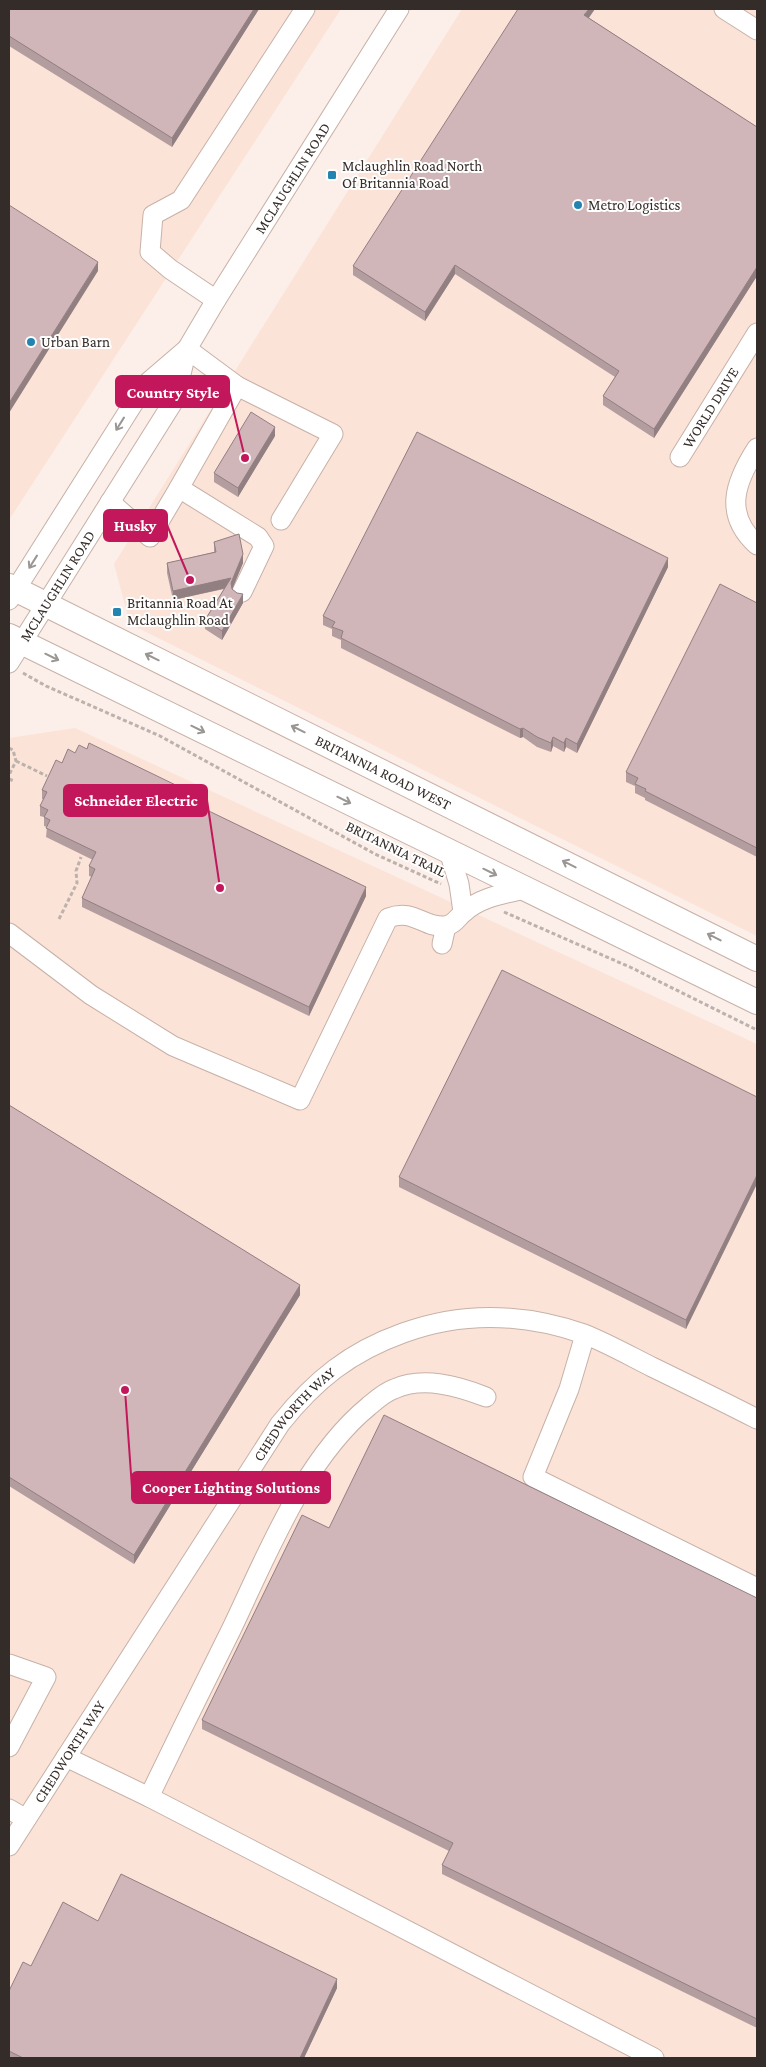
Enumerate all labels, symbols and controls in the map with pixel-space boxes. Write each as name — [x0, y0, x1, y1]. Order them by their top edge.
street label: MCLAUGHLIN ROAD — [252, 120, 333, 237]
place label: Mclaughlin Road North Of Britannia Road — [342, 158, 482, 191]
marker: Mclaughlin Road North Of Britannia Road — [326, 169, 338, 181]
place label: Metro Logistics — [588, 197, 680, 214]
marker: Metro Logistics — [572, 199, 584, 211]
place label: Urban Barn — [41, 334, 110, 350]
marker: Urban Barn — [25, 336, 37, 348]
street label: WORLD DRIVE — [680, 364, 742, 451]
callout: Country Style — [116, 376, 229, 407]
text: Country Style — [127, 384, 220, 401]
one-way arrow — [115, 417, 125, 431]
callout: Husky — [104, 510, 167, 541]
text: Husky — [114, 517, 157, 534]
street label: MCLAUGHLIN ROAD — [17, 528, 98, 644]
one-way arrow — [28, 554, 38, 568]
place label: Britannia Road At Mclaughlin Road — [127, 595, 234, 629]
marker: Britannia Road At Mclaughlin Road — [111, 606, 123, 618]
one-way arrow — [145, 651, 160, 661]
one-way arrow — [45, 652, 60, 662]
one-way arrow — [191, 724, 206, 734]
one-way arrow — [291, 724, 306, 733]
street label: BRITANNIA ROAD WEST — [313, 732, 454, 813]
callout: Schneider Electric — [64, 785, 207, 816]
text: Schneider Electric — [74, 792, 198, 809]
one-way arrow — [336, 796, 351, 805]
street label: BRITANNIA TRAIL — [343, 818, 449, 880]
one-way arrow — [561, 859, 576, 869]
one-way arrow — [482, 867, 497, 877]
one-way arrow — [707, 932, 722, 941]
street label: CHEDWORTH WAY — [250, 1364, 338, 1464]
callout: Cooper Lighting Solutions — [132, 1472, 330, 1503]
text: Cooper Lighting Solutions — [142, 1479, 320, 1496]
street label: CHEDWORTH WAY — [31, 1698, 108, 1806]

